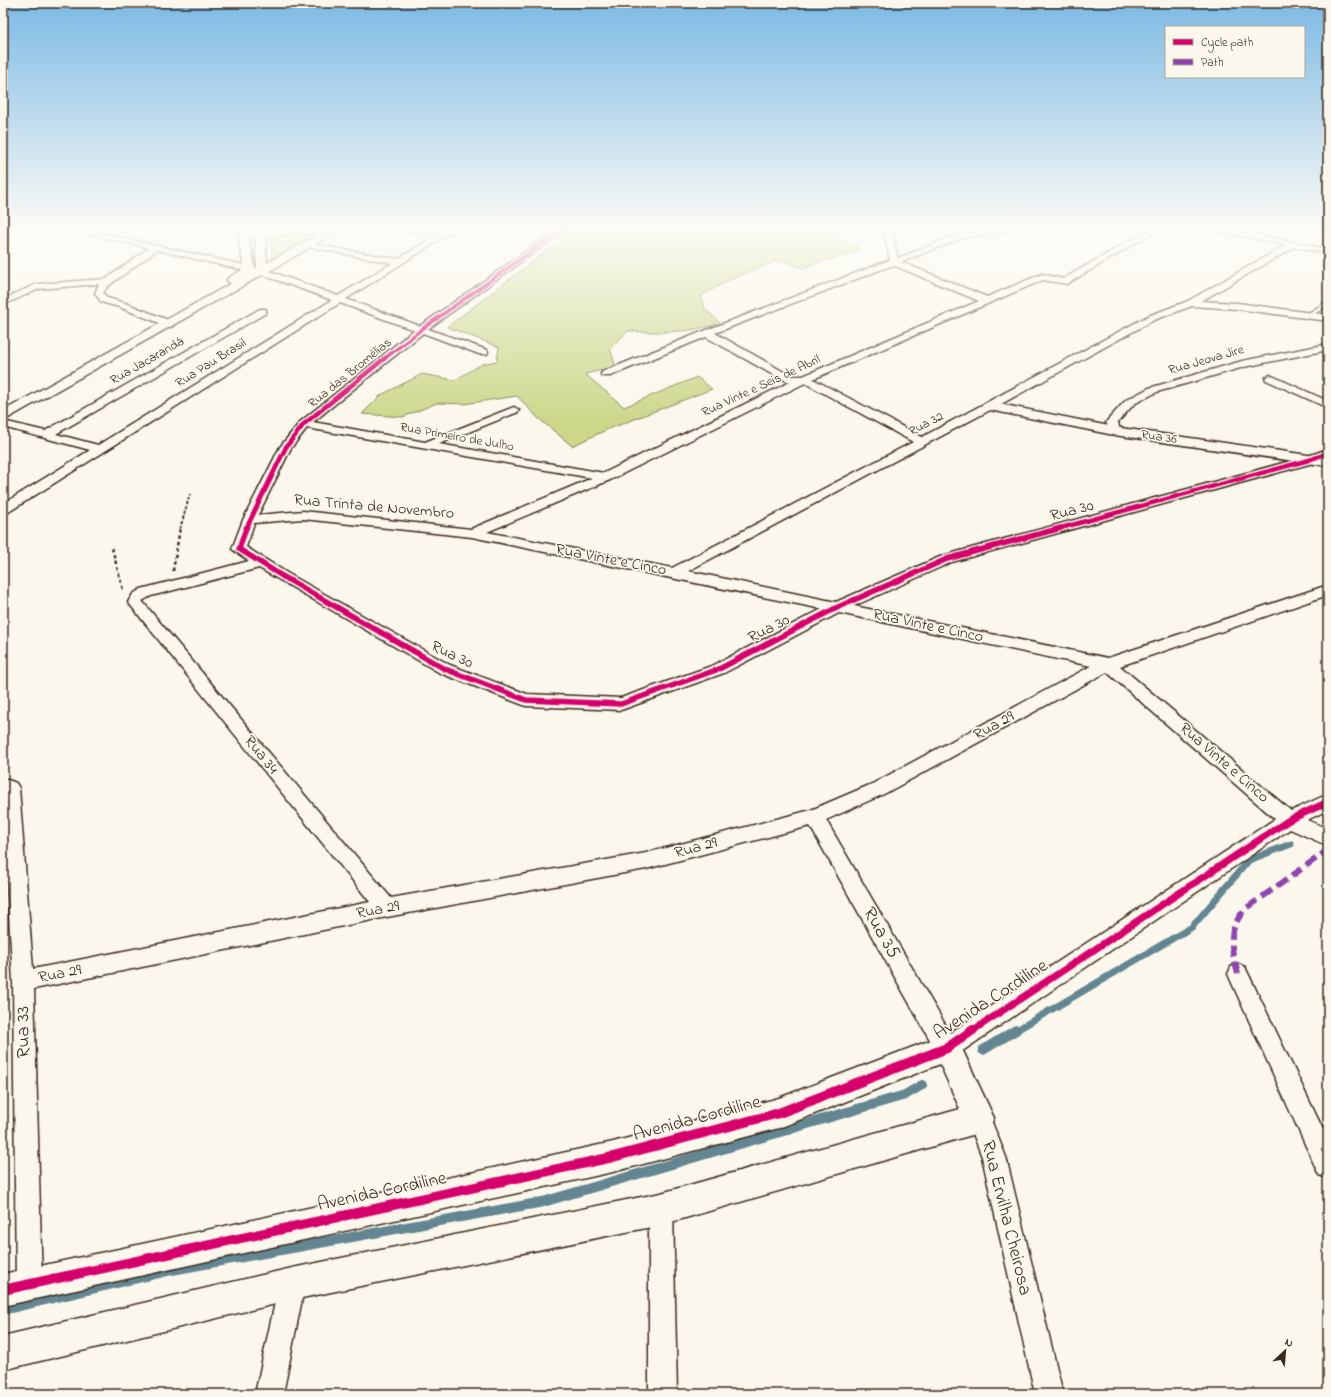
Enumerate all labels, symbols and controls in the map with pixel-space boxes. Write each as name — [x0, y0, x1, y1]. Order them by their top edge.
legend — [1165, 26, 1305, 78]
text: Cycle path — [1201, 34, 1253, 53]
text: Path — [1201, 54, 1224, 72]
street label: Rua Jacarandá — [107, 332, 188, 390]
street label: Rua das Bromélias — [304, 333, 396, 413]
street label: Rua Pau Brasil — [172, 334, 250, 392]
street label: Rua Jeova Jire — [1166, 340, 1246, 380]
street label: Rua Vinte e Seis de Abril — [698, 350, 824, 422]
street label: Rua 32 — [905, 407, 947, 441]
street label: Rua Primeiro de Julho — [398, 418, 516, 456]
street label: Rua 36 — [1140, 425, 1178, 449]
street label: Rua Trinta de Novembro — [293, 488, 455, 526]
street label: Rua 30 — [1048, 494, 1096, 528]
street label: Rua Vinte e Cinco — [554, 537, 668, 583]
street label: Rua Vinte e Cinco — [871, 603, 985, 649]
street label: Rua 30 — [744, 608, 794, 650]
street label: Rua 30 — [427, 635, 477, 675]
street label: Rua 29 — [969, 705, 1019, 747]
street label: Rua Vinte e Cinco — [1174, 717, 1274, 809]
street label: Rua 34 — [238, 730, 284, 780]
street label: Rua 29 — [672, 831, 720, 865]
street label: Rua 29 — [354, 894, 402, 926]
street label: Rua 35 — [856, 902, 907, 964]
street label: Avenida Cordiline — [929, 953, 1054, 1047]
street label: Rua 29 — [36, 958, 84, 990]
street label: Rua 33 — [10, 1006, 38, 1058]
street label: Avenida Cordiline — [630, 1089, 764, 1149]
street label: Rua Ervilha Cheirosa — [974, 1138, 1038, 1298]
street label: Avenida Cordiline — [315, 1165, 450, 1219]
north arrow — [1265, 1331, 1305, 1371]
text: N — [1282, 1334, 1296, 1352]

